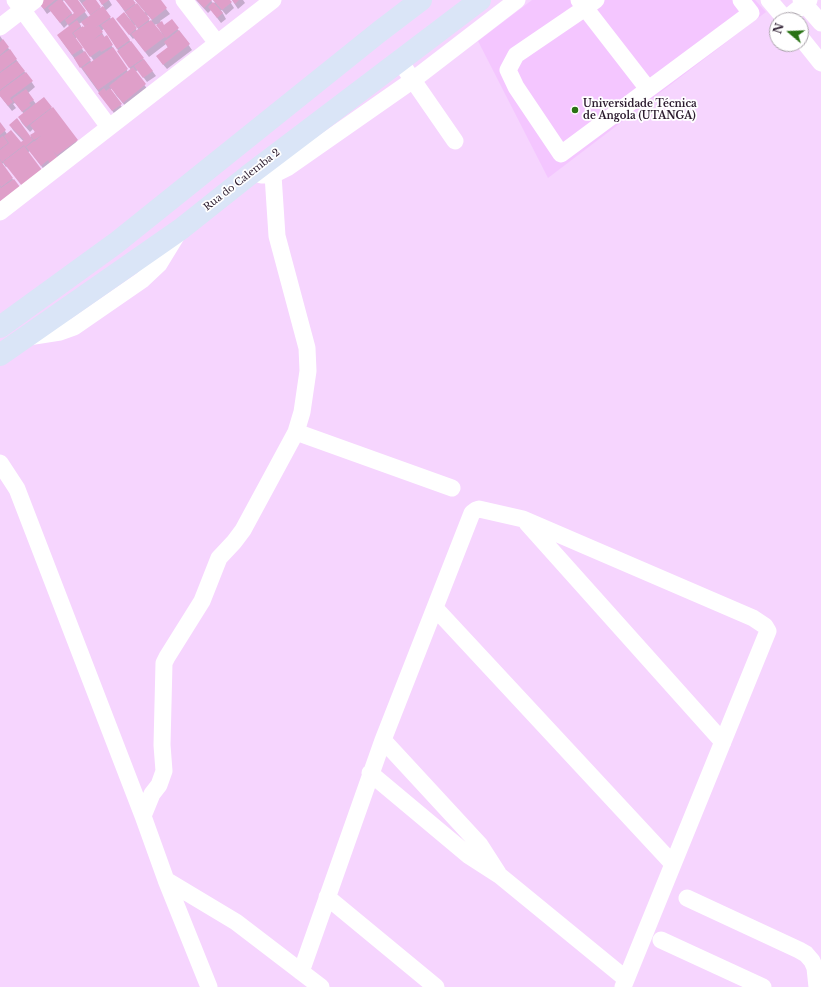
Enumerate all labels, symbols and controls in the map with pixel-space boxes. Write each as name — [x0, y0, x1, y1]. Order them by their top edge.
north arrow — [769, 12, 809, 52]
text: N — [770, 21, 787, 36]
place label: Universidade Técnica de Angola (UTANGA) — [583, 98, 697, 122]
marker: Universidade Técnica de Angola (UTANGA) — [570, 105, 580, 115]
street label: Rua do Calemba 2 — [201, 146, 283, 214]

